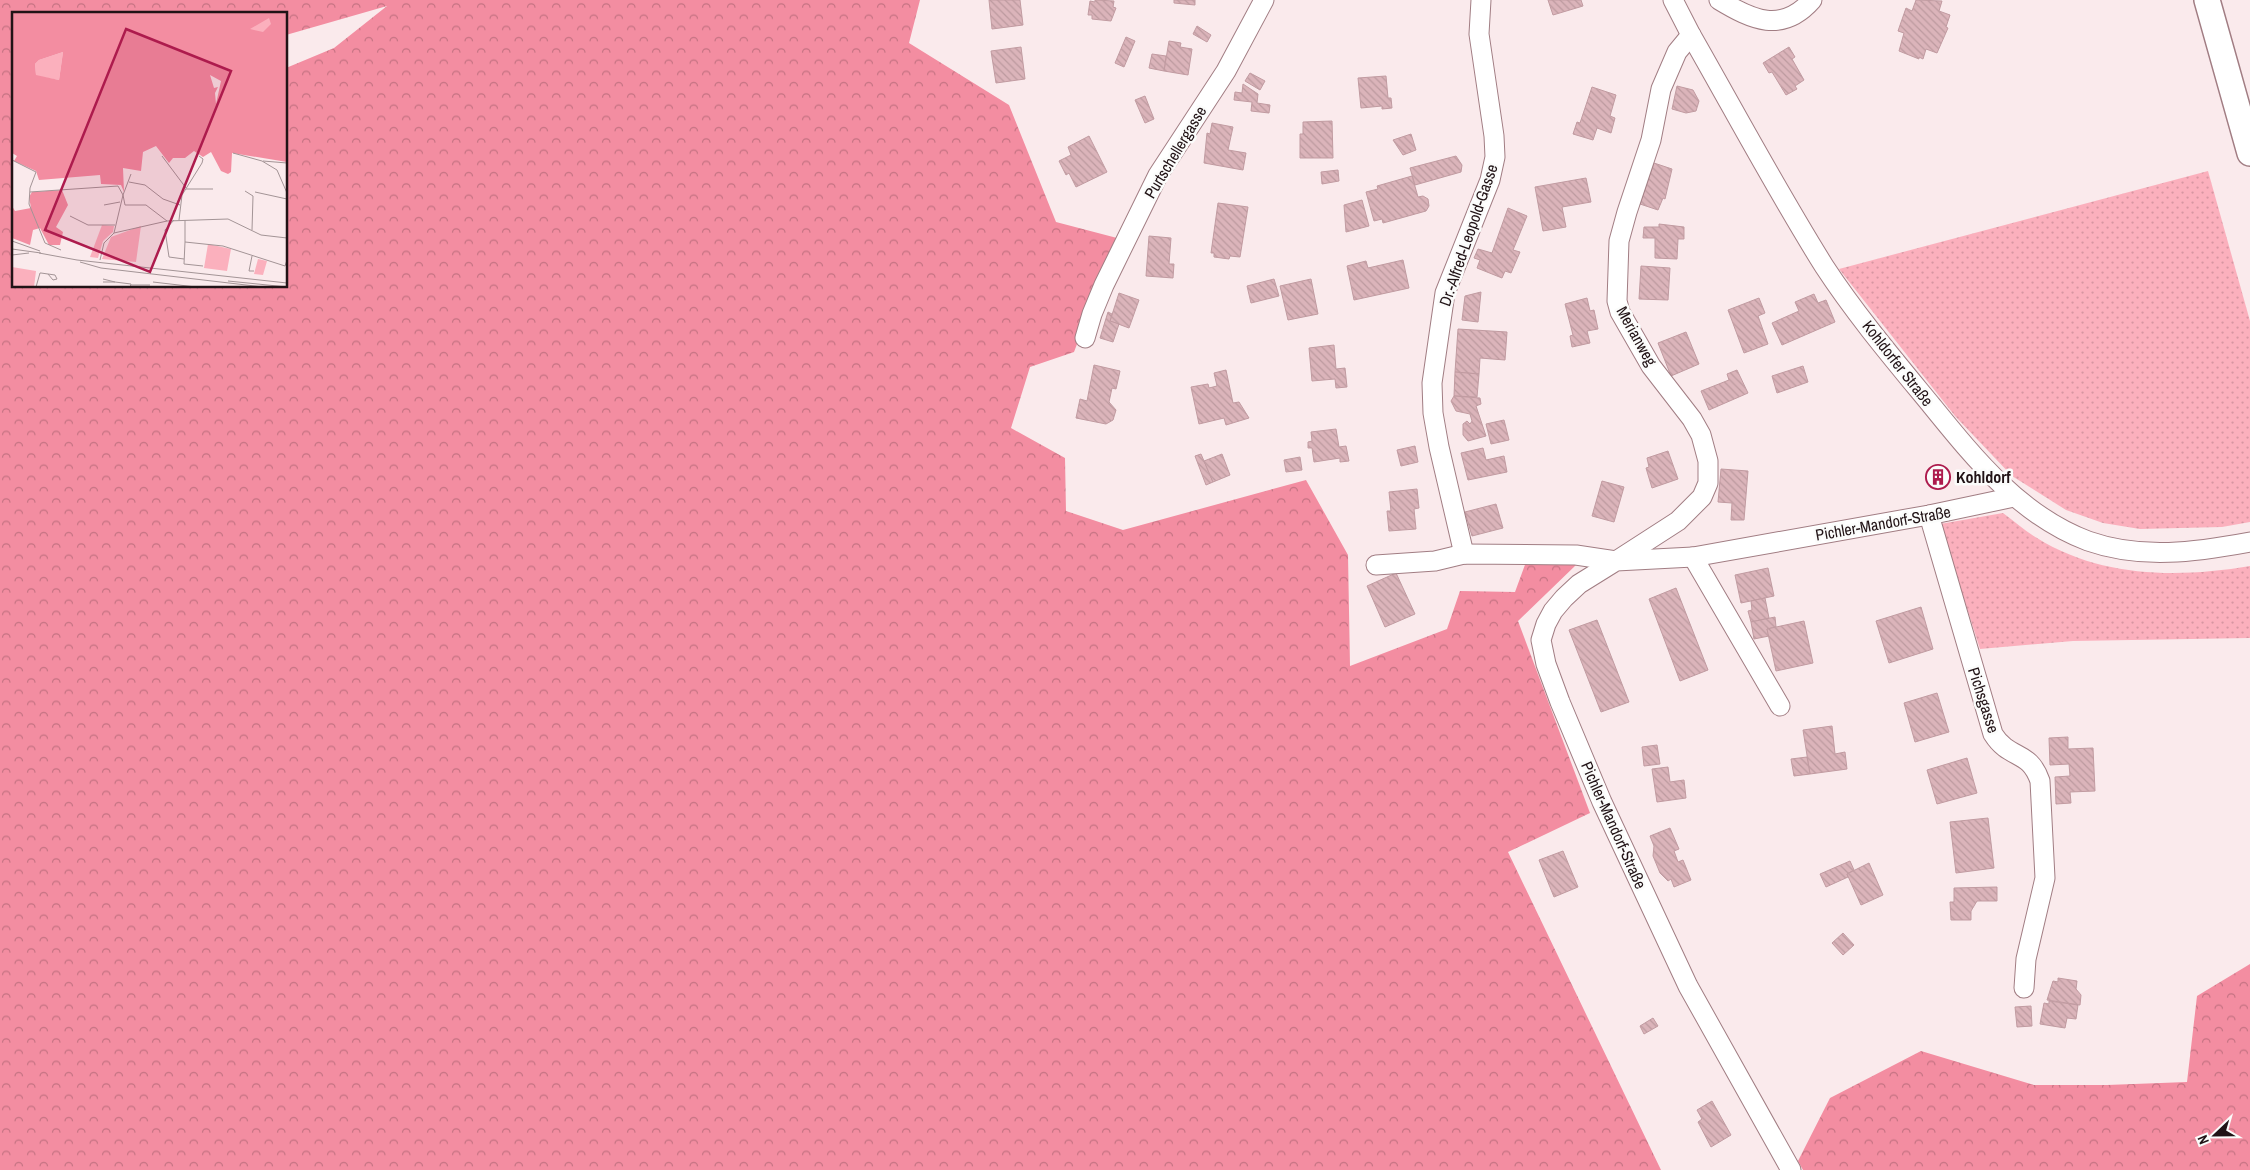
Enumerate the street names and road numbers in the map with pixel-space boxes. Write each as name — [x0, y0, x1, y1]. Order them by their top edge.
street label: Purtschellergasse — [1139, 102, 1211, 202]
street label: Dr.-Alfred-Leopold-Gasse — [1433, 161, 1503, 309]
street label: Merianweg — [1612, 302, 1663, 370]
street label: Kohldorfer Straße — [1857, 315, 1939, 411]
street label: Pichler-Mandorf-Straße — [1814, 500, 1952, 546]
street label: Pichsgasse — [1963, 664, 2005, 736]
street label: Pichler-Mandorf-Straße — [1576, 758, 1652, 892]

